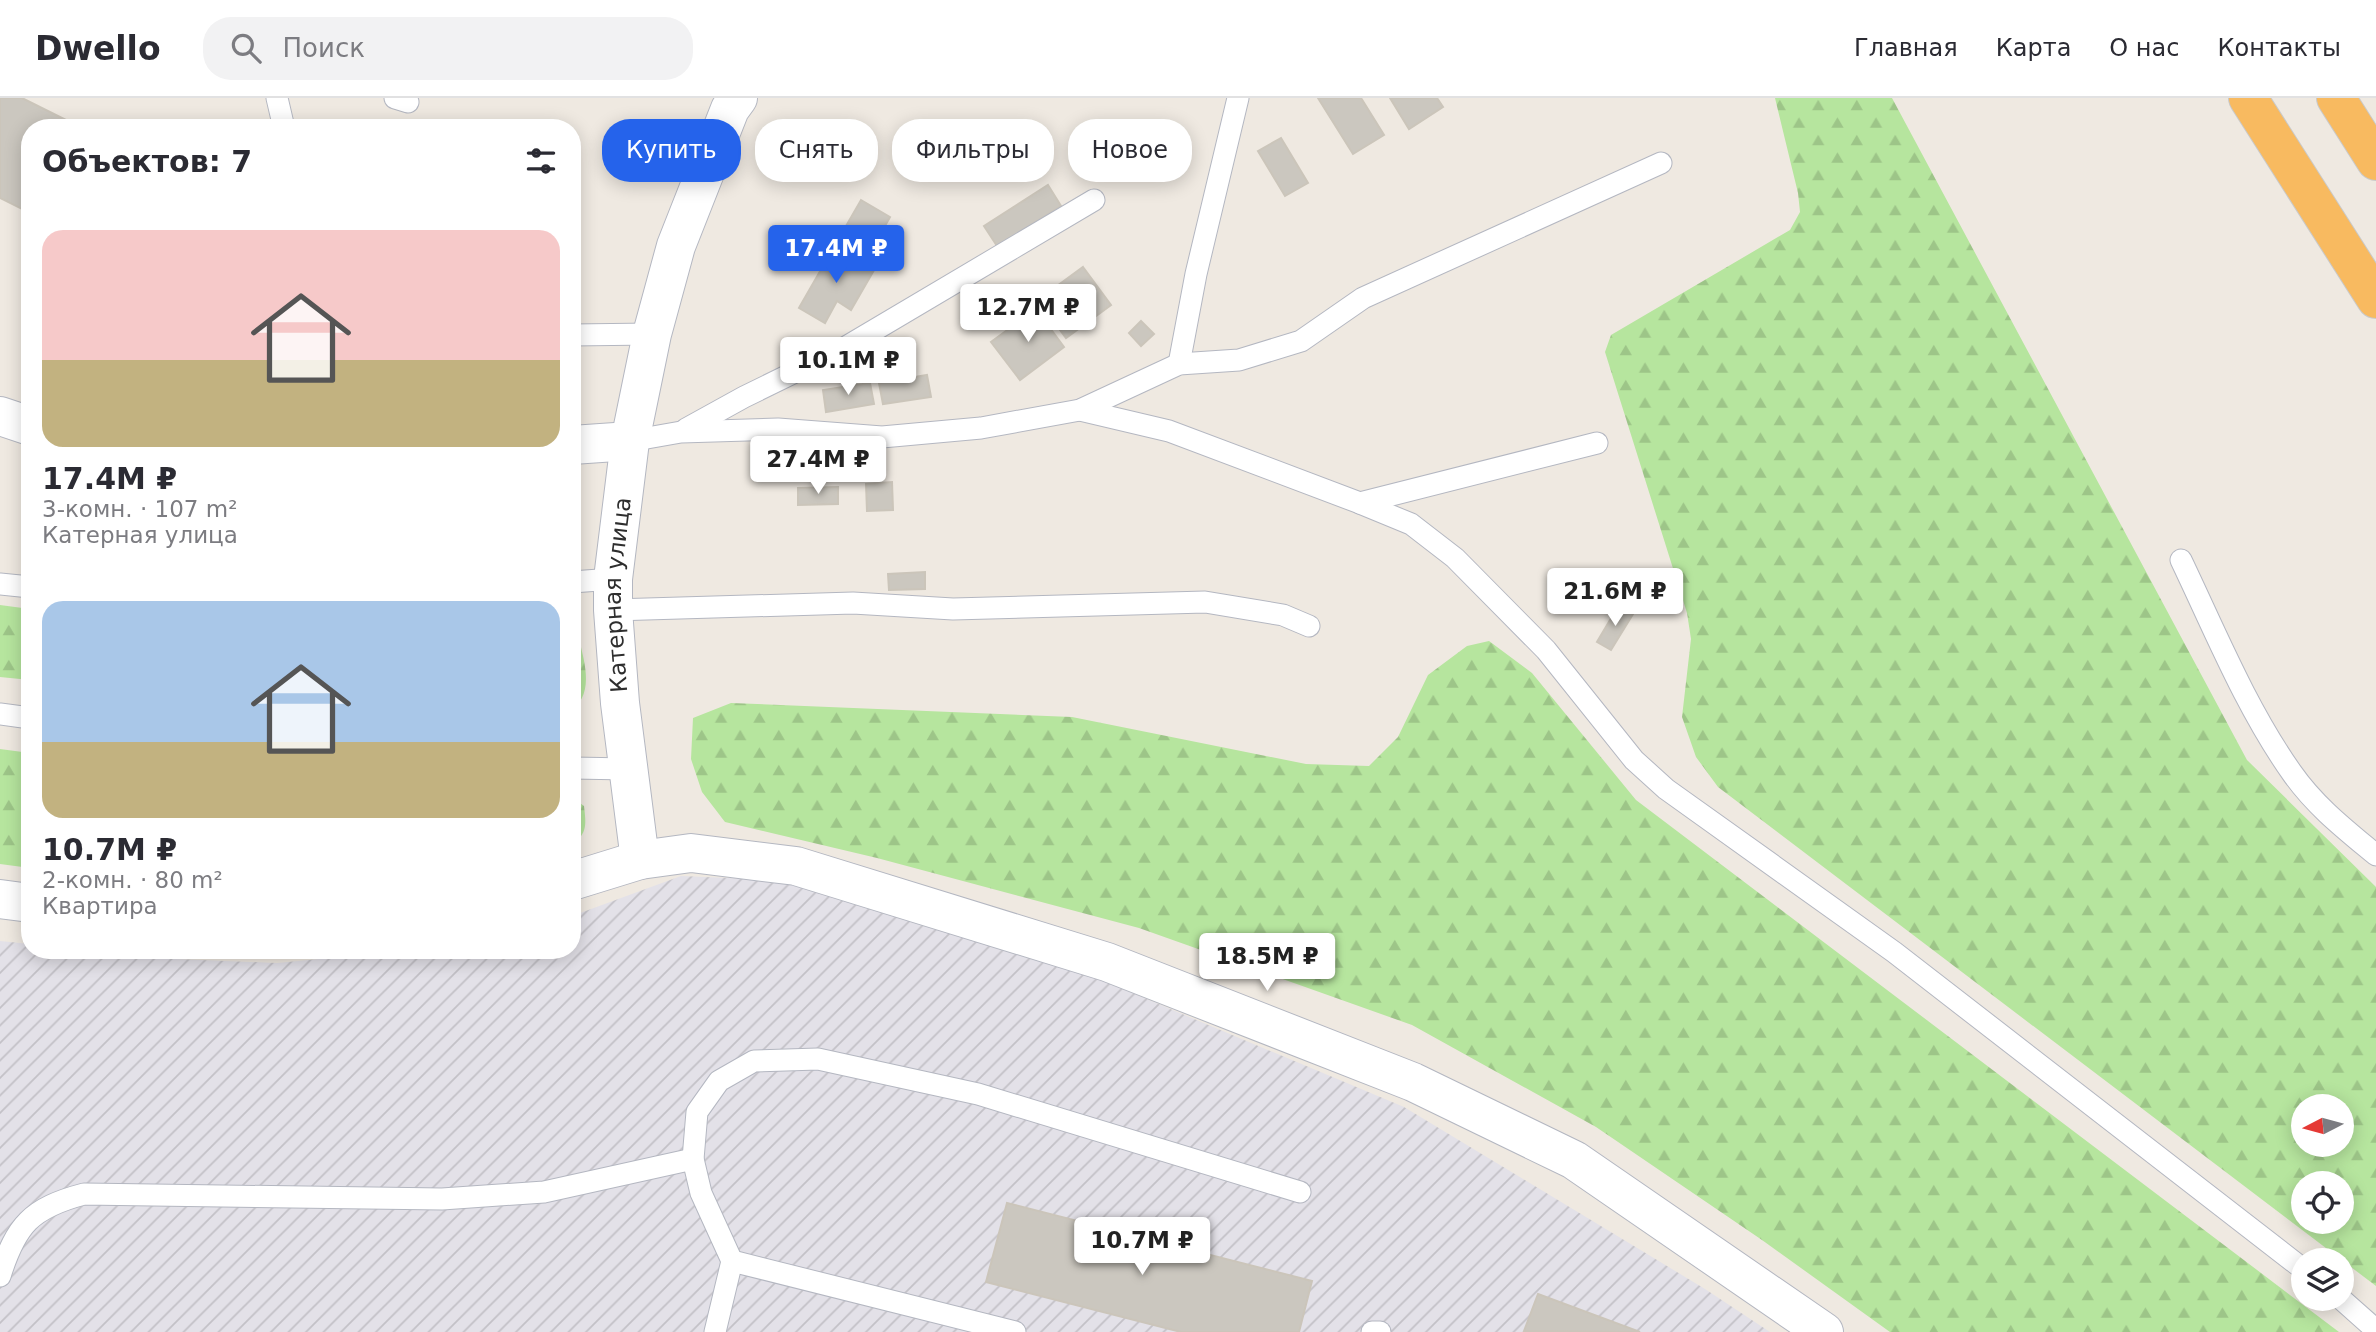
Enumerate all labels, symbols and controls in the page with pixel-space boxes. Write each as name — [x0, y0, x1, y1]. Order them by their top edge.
search box — [203, 17, 693, 80]
text: Dwello — [35, 29, 161, 68]
icon: search — [227, 29, 265, 67]
text: Поиск — [283, 33, 365, 63]
text: Главная — [1854, 34, 1958, 62]
text: Карта — [1996, 34, 2071, 62]
text: О нас — [2109, 34, 2179, 62]
text: Контакты — [2217, 34, 2341, 62]
chip: Купить — [602, 119, 741, 182]
chip: Снять — [755, 119, 878, 182]
chip: Фильтры — [892, 119, 1054, 182]
chip: Новое — [1068, 119, 1192, 182]
icon: filters — [522, 142, 560, 180]
text: Объектов: 7 — [42, 144, 252, 179]
pin: 17.4M ₽ — [771, 226, 901, 285]
text: 17.4M ₽ — [784, 235, 888, 261]
icon: home — [238, 275, 364, 401]
pin: 12.7M ₽ — [963, 285, 1093, 344]
text: 12.7M ₽ — [976, 294, 1080, 320]
pin: 10.1M ₽ — [783, 338, 913, 397]
text: 10.1M ₽ — [796, 347, 900, 373]
pin: 27.4M ₽ — [753, 436, 883, 496]
text: 27.4M ₽ — [766, 446, 870, 472]
text: 17.4M ₽ — [42, 461, 177, 496]
text: 3-комн. · 107 m² — [42, 496, 237, 522]
street label: Катерная улица — [600, 496, 636, 693]
text: Катерная улица — [42, 522, 238, 548]
pin: 21.6M ₽ — [1550, 568, 1680, 628]
text: 21.6M ₽ — [1563, 578, 1667, 604]
icon: home — [238, 646, 364, 772]
text: 10.7M ₽ — [42, 832, 177, 867]
text: 2-комн. · 80 m² — [42, 867, 223, 893]
text: Квартира — [42, 893, 158, 919]
pin: 18.5M ₽ — [1202, 934, 1332, 993]
text: 18.5M ₽ — [1215, 943, 1319, 969]
north arrow — [2291, 1094, 2354, 1157]
map controls — [2291, 1094, 2354, 1311]
button: locate — [2291, 1171, 2354, 1234]
pin: 10.7M ₽ — [1077, 1218, 1207, 1277]
text: 10.7M ₽ — [1090, 1227, 1194, 1253]
button: layers — [2291, 1248, 2354, 1311]

